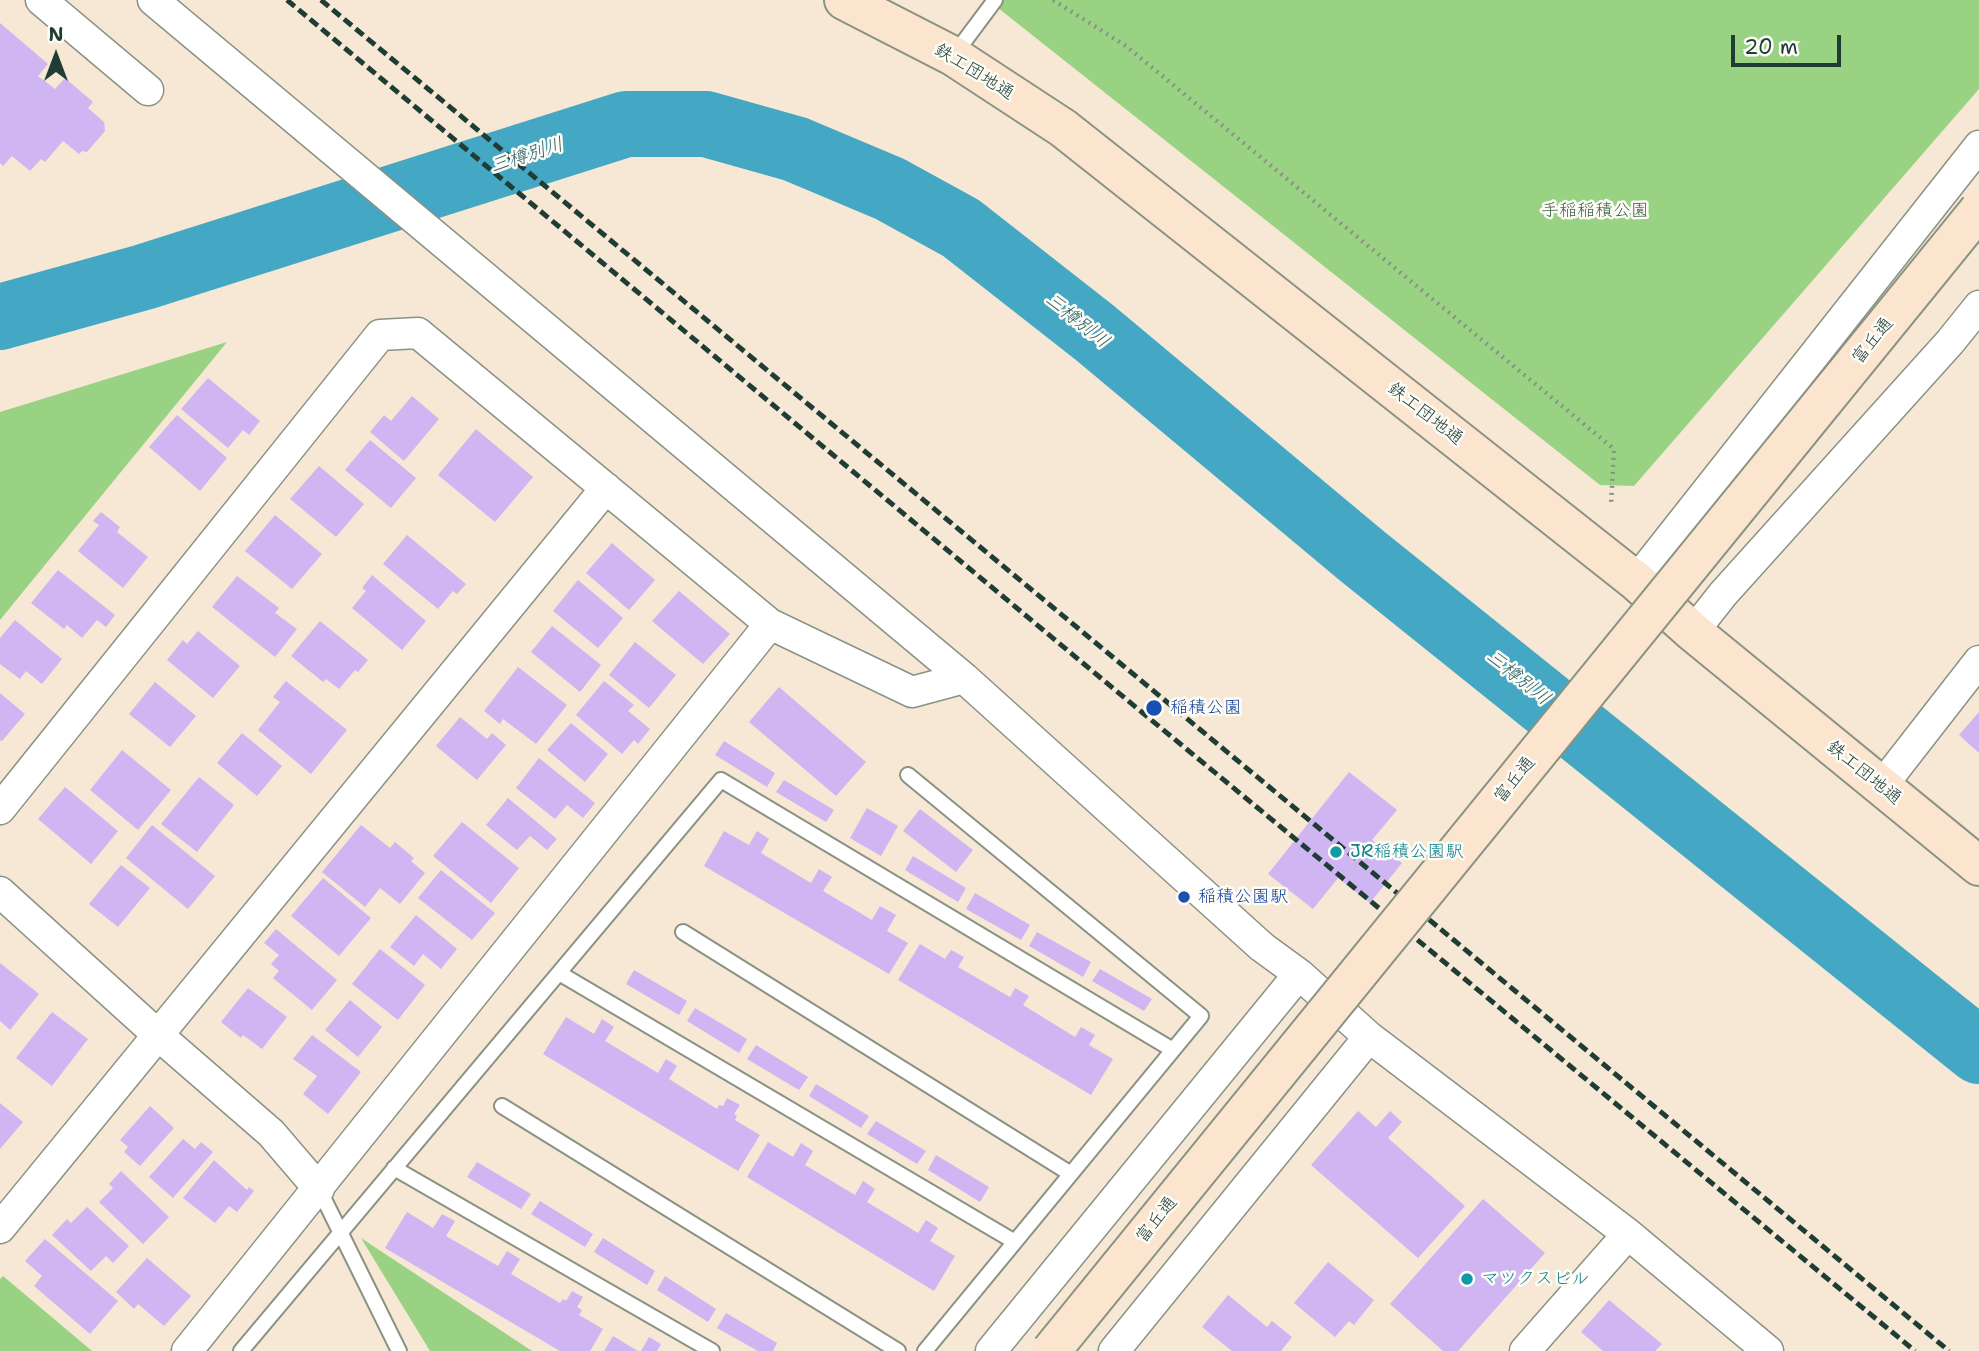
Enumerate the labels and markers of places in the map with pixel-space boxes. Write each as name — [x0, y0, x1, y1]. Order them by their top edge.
place label: 稲積公園 — [1170, 697, 1242, 719]
marker: 稲積公園 — [1144, 698, 1164, 718]
place label: JR稲積公園駅 — [1350, 841, 1463, 863]
marker: JR稲積公園駅 — [1328, 844, 1344, 860]
place label: 稲積公園駅 — [1198, 886, 1288, 908]
marker: 稲積公園駅 — [1176, 889, 1192, 905]
place label: マツクスビル — [1481, 1268, 1589, 1290]
marker: マツクスビル — [1459, 1271, 1475, 1287]

